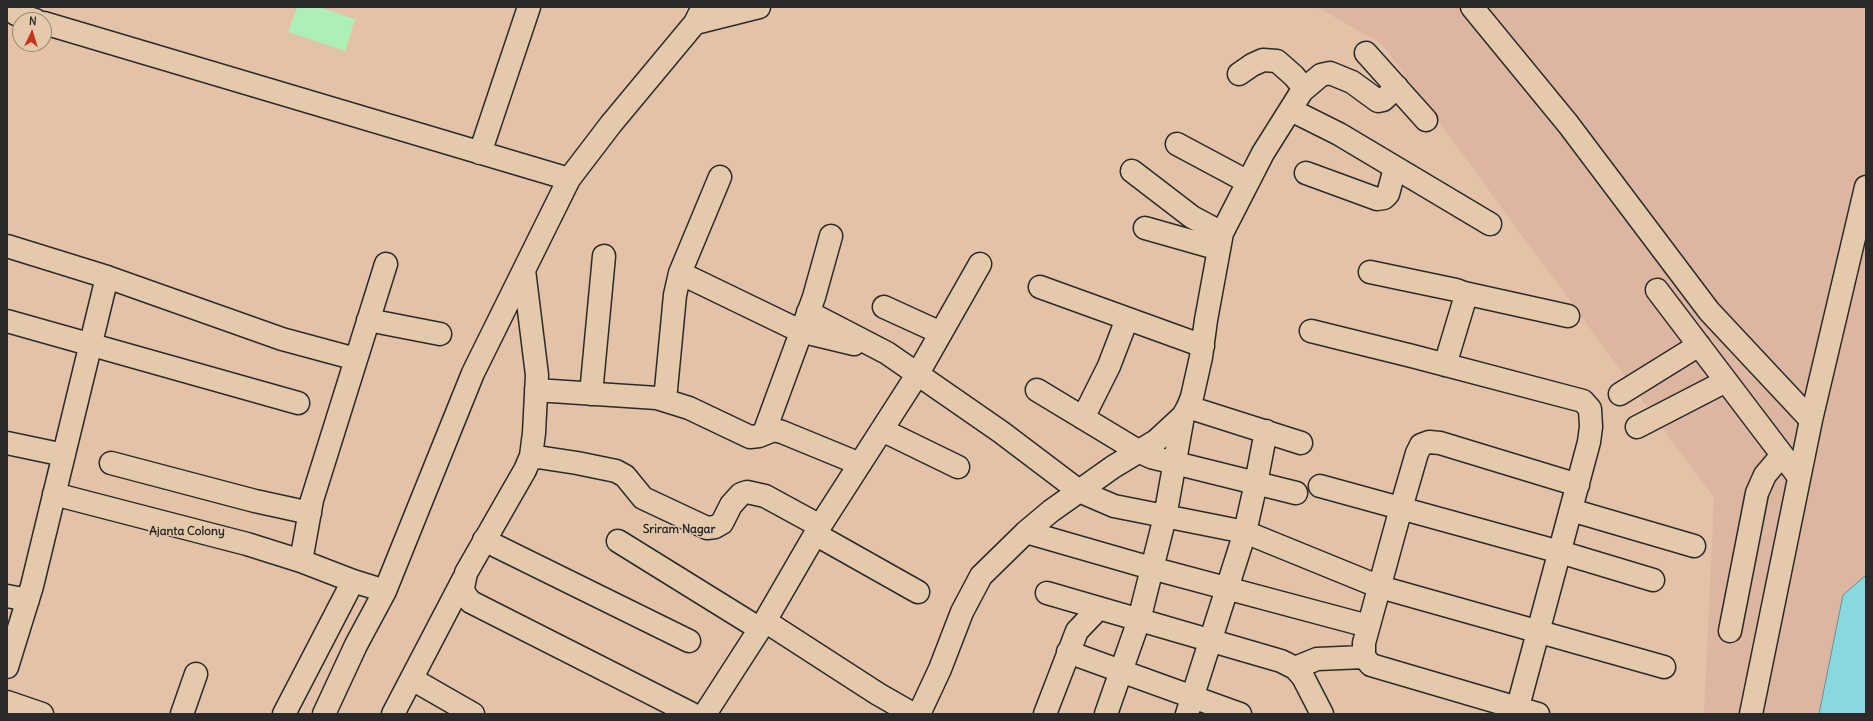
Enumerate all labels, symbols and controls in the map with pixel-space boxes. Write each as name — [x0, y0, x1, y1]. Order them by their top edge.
north arrow — [12, 12, 52, 52]
text: N — [28, 14, 37, 28]
district label: Sriram Nagar — [643, 523, 715, 537]
district label: Ajanta Colony — [149, 525, 225, 539]

